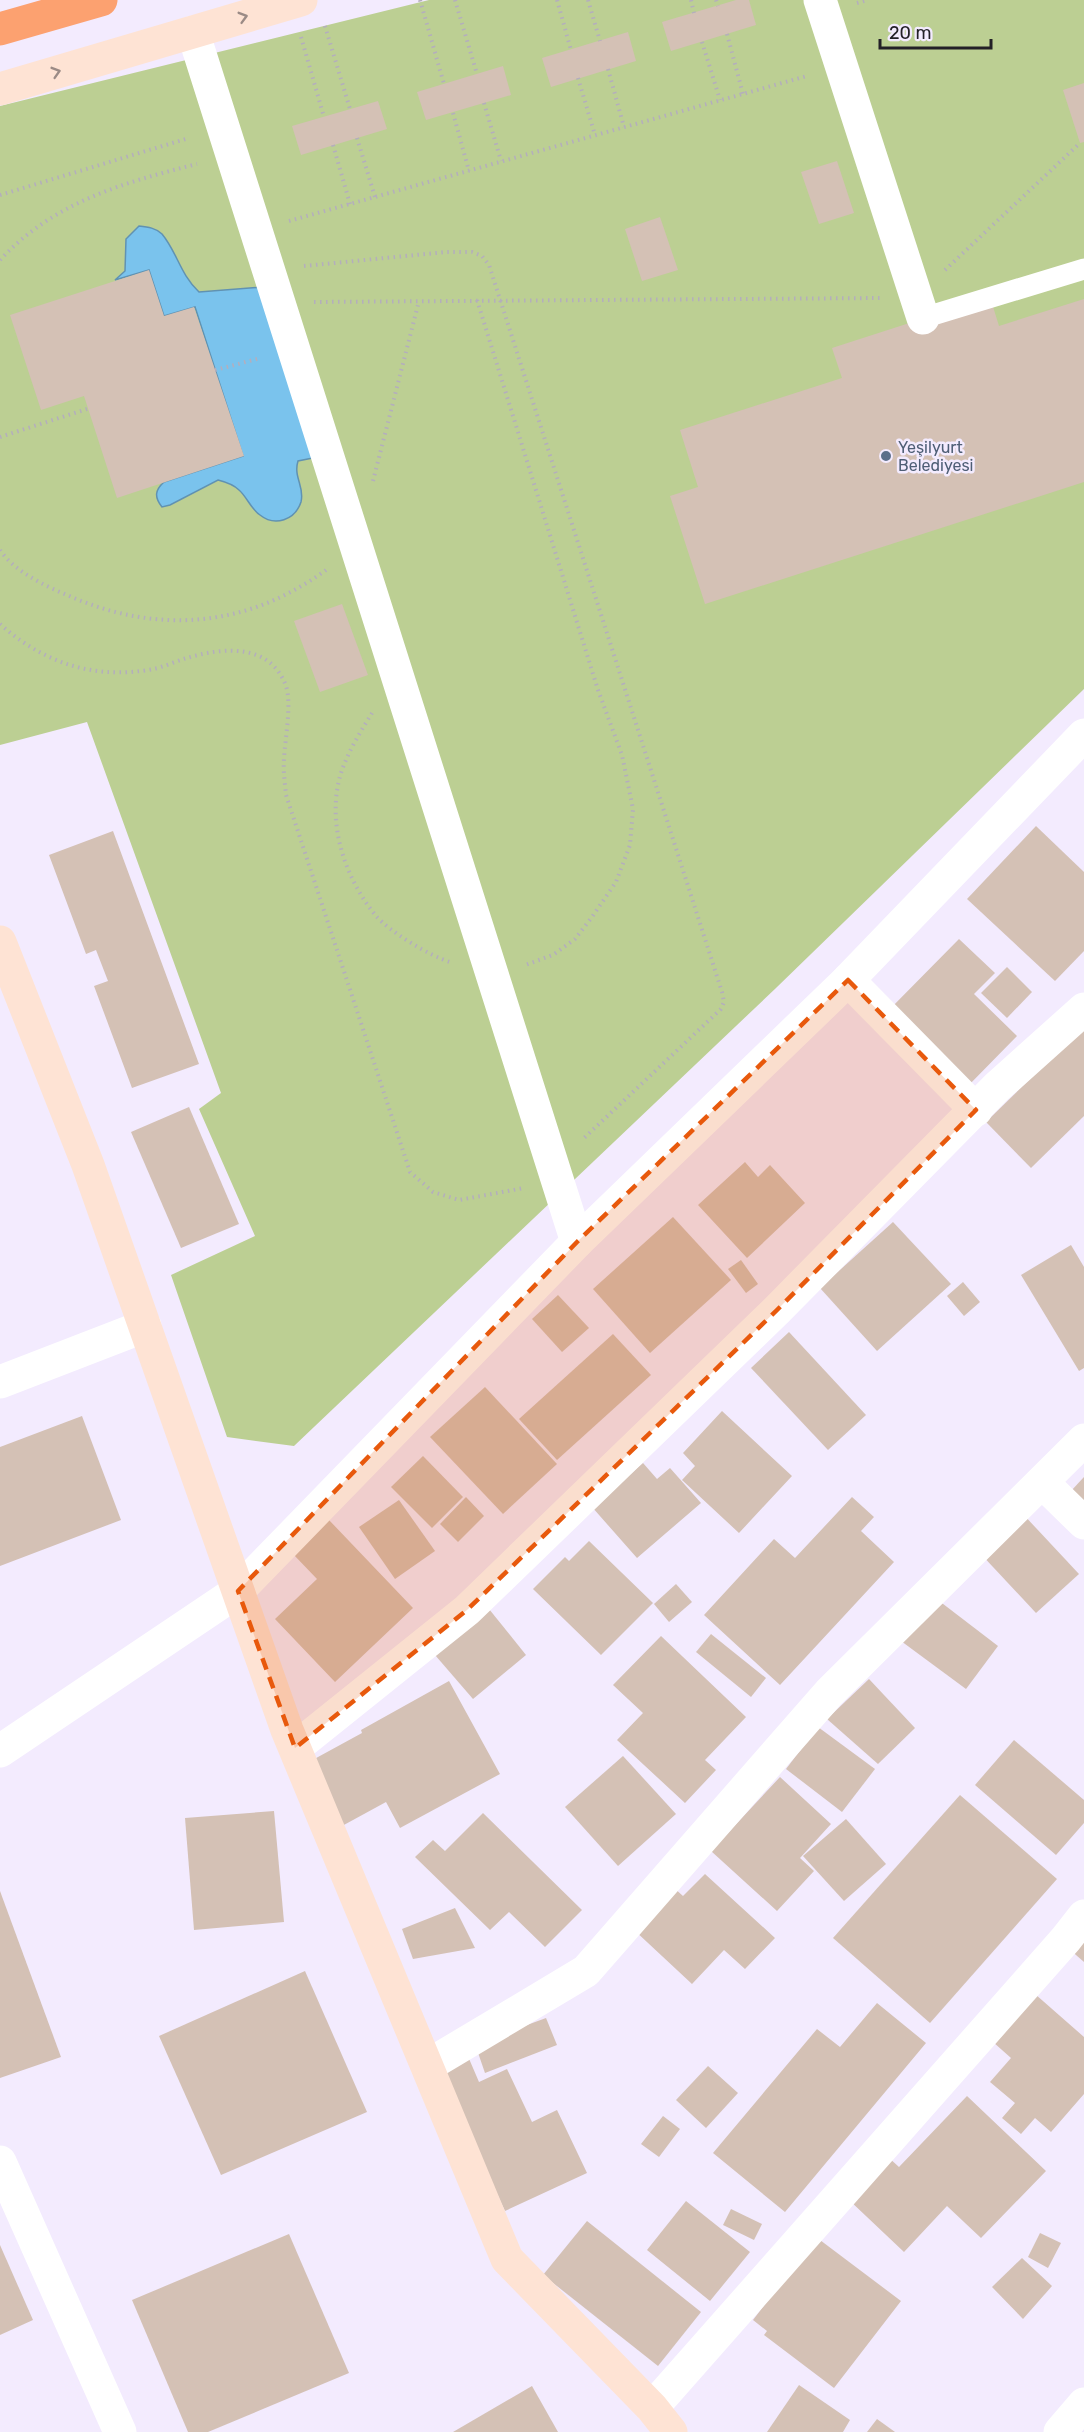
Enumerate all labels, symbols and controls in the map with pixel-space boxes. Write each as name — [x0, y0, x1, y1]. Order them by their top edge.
one-way arrow — [237, 12, 248, 24]
scale bar — [880, 12, 991, 50]
text: 20 m — [889, 22, 931, 44]
one-way arrow — [50, 67, 61, 79]
place label: Yeşilyurt Belediyesi — [898, 438, 973, 475]
marker: Yeşilyurt Belediyesi — [879, 449, 893, 463]

